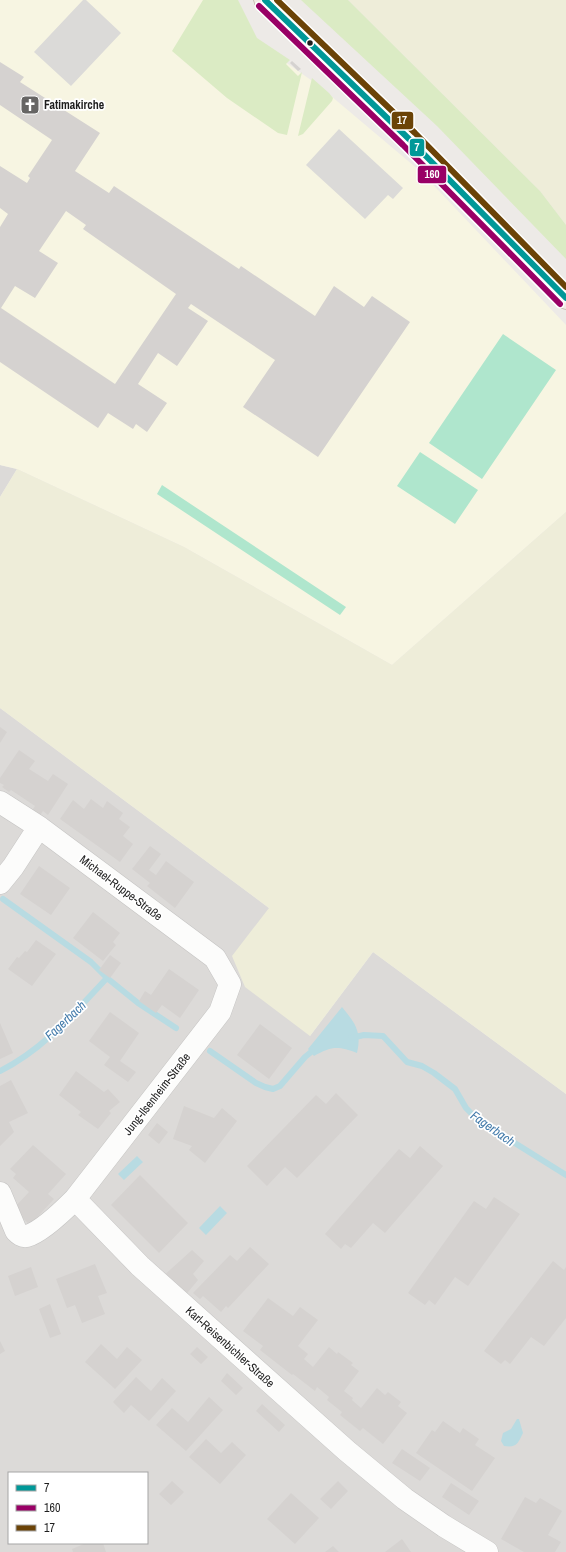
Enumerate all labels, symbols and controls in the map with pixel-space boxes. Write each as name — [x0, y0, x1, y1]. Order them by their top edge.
unlabelled marker — [305, 38, 315, 48]
church icon: Fatimakirche — [19, 94, 41, 116]
place label: Fatimakirche — [44, 97, 105, 113]
line badge: 17 — [391, 111, 414, 130]
text: 17 — [397, 113, 407, 127]
line badge: 7 — [409, 138, 425, 157]
text: 7 — [414, 140, 420, 154]
line badge: 160 — [417, 165, 447, 184]
text: 160 — [424, 167, 440, 181]
street label: Michael-Ruppe-Straße — [76, 852, 166, 924]
water label: Fagerbach — [41, 997, 90, 1044]
street label: Jung-Ilsenheim-Straße — [120, 1050, 194, 1138]
water label: Fagerbach — [467, 1107, 518, 1150]
street label: Karl-Reisenbichler-Straße — [182, 1303, 278, 1391]
legend — [8, 1472, 148, 1544]
text: 7 — [44, 1480, 50, 1496]
text: 160 — [44, 1500, 60, 1516]
text: 17 — [44, 1520, 55, 1536]

